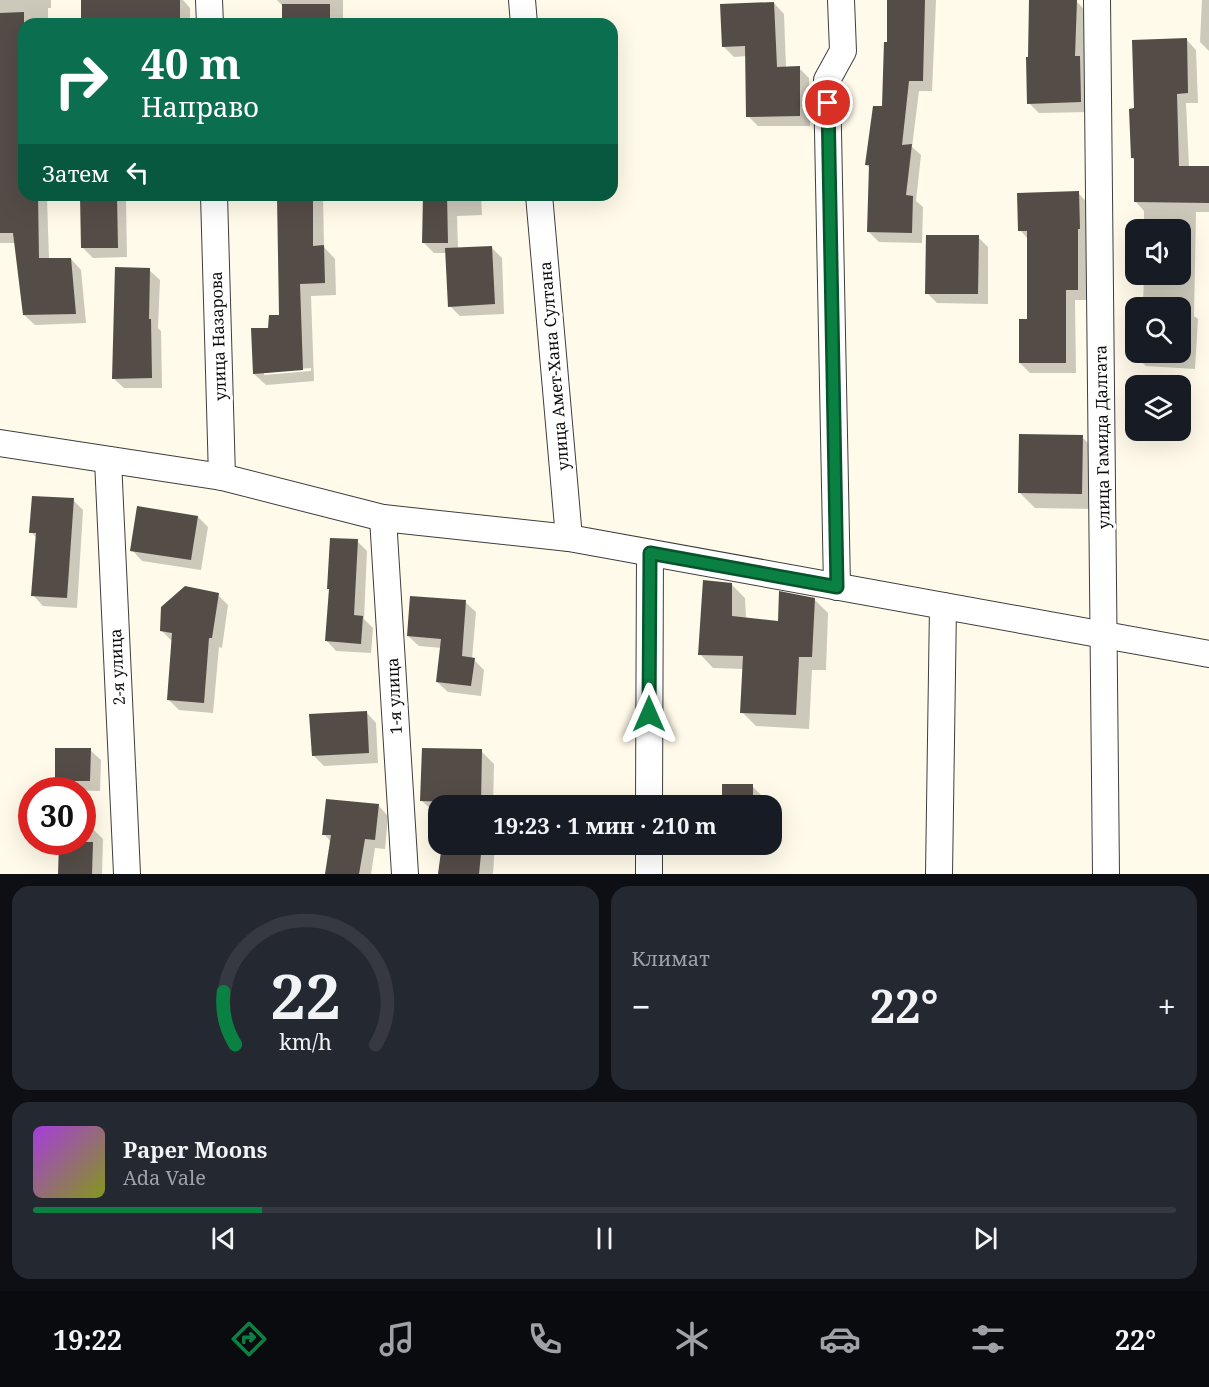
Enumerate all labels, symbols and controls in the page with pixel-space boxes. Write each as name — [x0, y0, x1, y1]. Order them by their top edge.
text: 40 m — [141, 34, 241, 91]
icon: right — [42, 42, 120, 120]
pin — [802, 77, 853, 128]
icon: arrive — [811, 86, 844, 119]
text: Направо — [141, 88, 259, 125]
icon: left — [121, 156, 154, 189]
text: Затем — [42, 158, 109, 188]
map controls — [1125, 219, 1191, 441]
button: sound — [1125, 219, 1191, 285]
street label: улица Амет-Хана Султана — [534, 260, 574, 472]
street label: улица Назарова — [205, 271, 231, 401]
button: search — [1125, 297, 1191, 363]
street label: улица Гамида Далгата — [1089, 345, 1115, 529]
button: layers — [1125, 375, 1191, 441]
street label: 2-я улица — [104, 628, 130, 706]
street label: 1-я улица — [381, 657, 407, 735]
position arrow — [617, 682, 681, 746]
speed limit sign: 30 — [18, 777, 96, 855]
text: 19:23 · 1 мин · 210 m — [493, 810, 717, 840]
text: Климат — [632, 945, 710, 972]
text: 22 — [270, 952, 341, 1037]
text: 22° — [870, 975, 939, 1036]
text: − — [632, 984, 651, 1029]
text: + — [1158, 984, 1176, 1029]
text: km/h — [279, 1027, 332, 1056]
text: Paper Moons — [123, 1134, 267, 1164]
text: Ada Vale — [123, 1164, 206, 1191]
icon: previous — [207, 1222, 240, 1255]
icon: pause — [588, 1222, 621, 1255]
icon: next — [969, 1222, 1002, 1255]
icon: directions — [228, 1318, 270, 1360]
icon: music — [376, 1318, 418, 1360]
icon: phone — [524, 1318, 566, 1360]
icon: climate — [671, 1318, 713, 1360]
icon: car — [819, 1318, 861, 1360]
icon: filters — [967, 1318, 1009, 1360]
text: 19:22 — [53, 1321, 122, 1358]
text: 22° — [1115, 1321, 1156, 1358]

